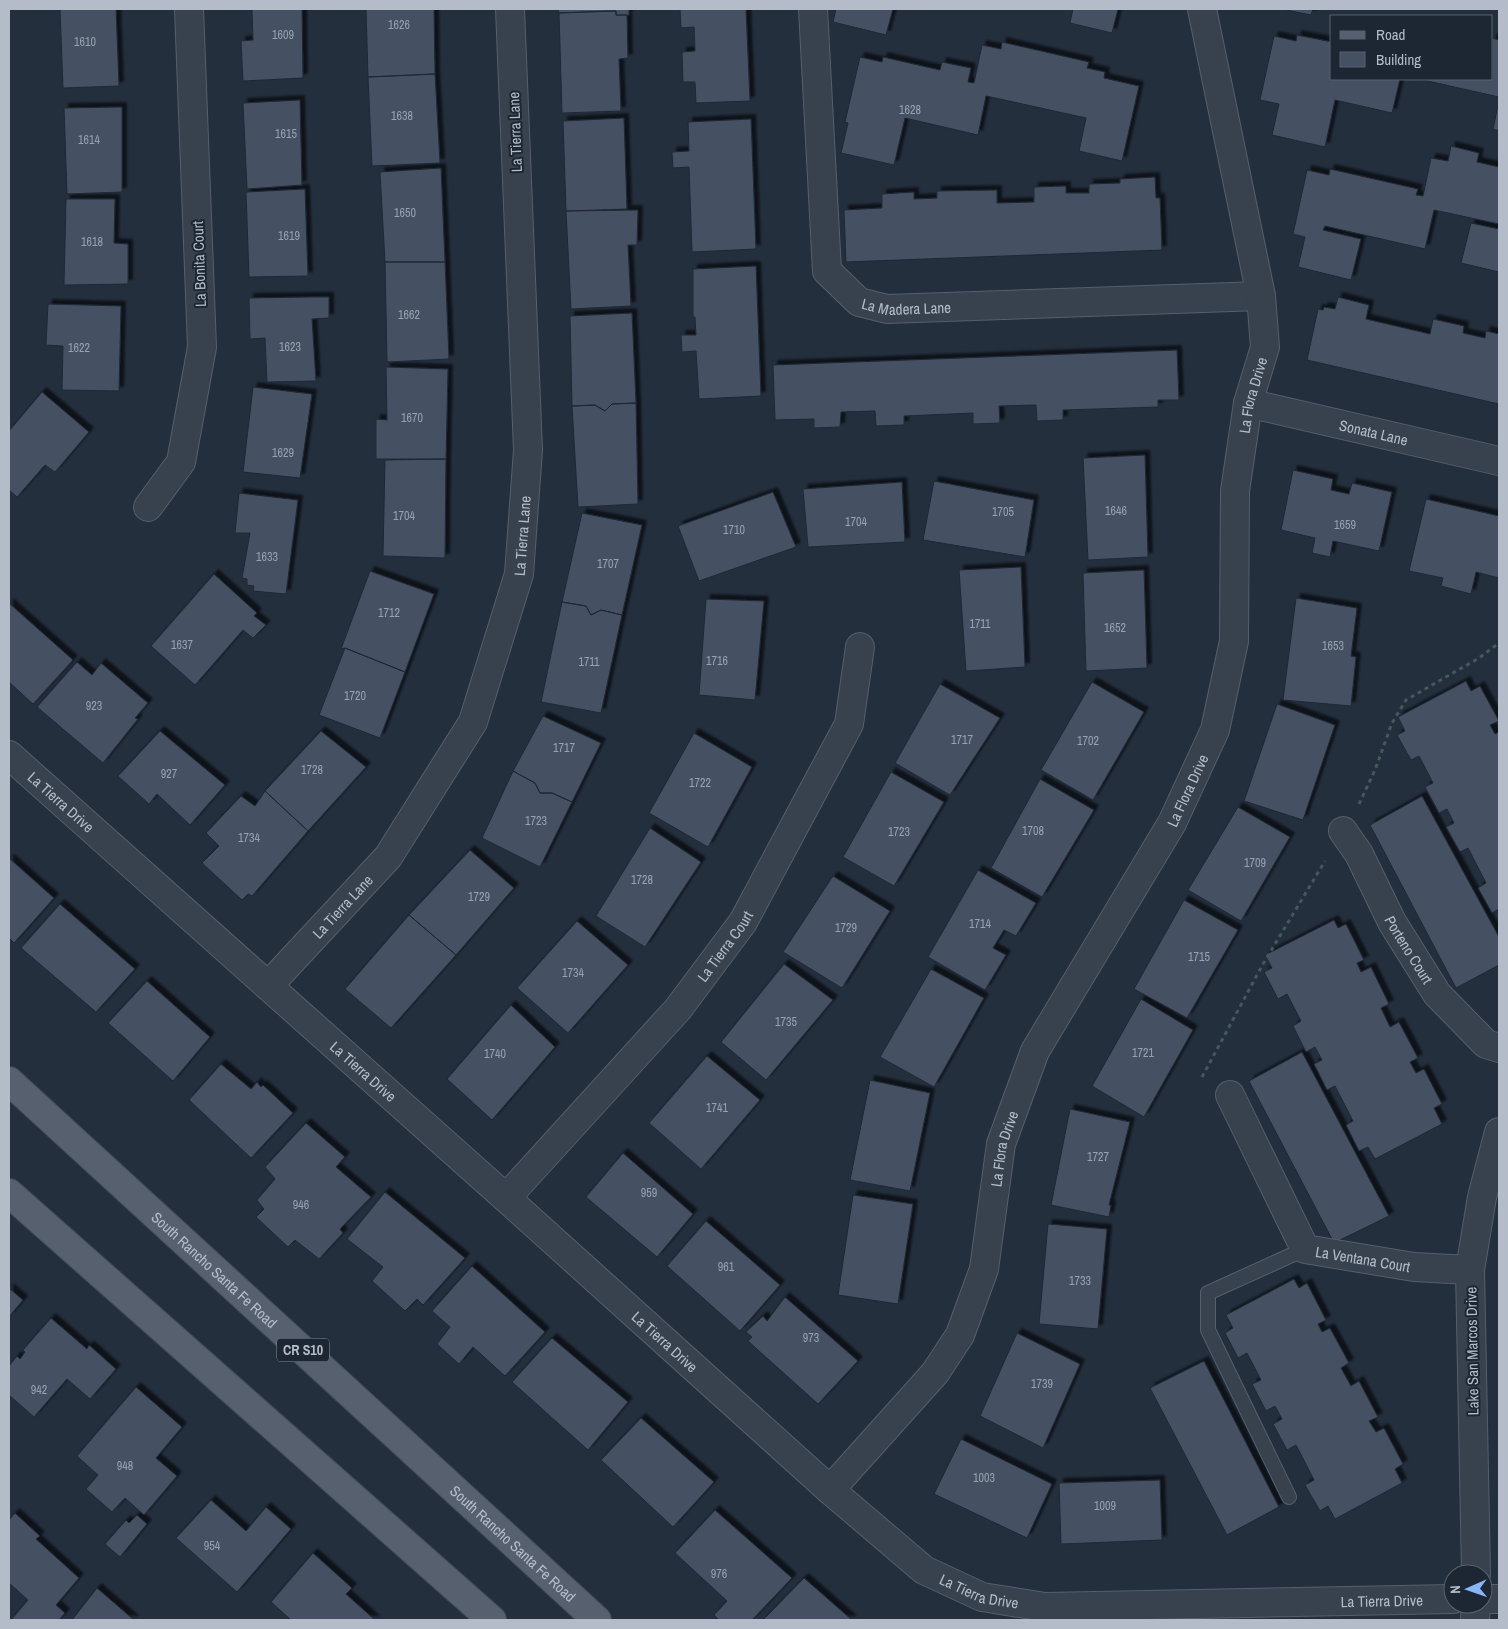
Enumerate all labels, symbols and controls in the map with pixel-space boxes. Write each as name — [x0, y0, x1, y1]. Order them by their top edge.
legend — [1330, 15, 1493, 80]
house number: 1626 — [388, 17, 410, 33]
text: Road — [1376, 24, 1405, 45]
house number: 1609 — [272, 27, 294, 43]
house number: 1610 — [74, 34, 96, 50]
text: Building — [1376, 49, 1421, 70]
street label: La Tierra Lane — [503, 91, 527, 172]
house number: 1628 — [899, 102, 921, 118]
house number: 1638 — [391, 108, 413, 124]
house number: 1615 — [275, 126, 297, 142]
house number: 1614 — [78, 132, 100, 148]
house number: 1650 — [394, 205, 416, 221]
street label: La Bonita Court — [187, 220, 211, 307]
house number: 1619 — [278, 228, 300, 244]
house number: 1618 — [81, 234, 103, 250]
street label: La Madera Lane — [860, 293, 952, 320]
house number: 1662 — [398, 307, 420, 323]
house number: 1623 — [279, 339, 301, 355]
house number: 1622 — [68, 340, 90, 356]
street label: La Flora Drive — [1233, 354, 1272, 435]
house number: 1670 — [401, 410, 423, 426]
street label: Sonata Lane — [1337, 414, 1410, 450]
house number: 1629 — [272, 445, 294, 461]
street label: La Tierra Lane — [508, 495, 535, 577]
house number: 1646 — [1105, 503, 1127, 519]
house number: 1705 — [992, 504, 1014, 520]
house number: 1704 — [393, 508, 415, 524]
house number: 1704 — [845, 514, 867, 530]
house number: 1659 — [1334, 517, 1356, 533]
house number: 1710 — [723, 522, 745, 538]
house number: 1633 — [256, 549, 278, 565]
house number: 1707 — [597, 556, 619, 572]
house number: 1712 — [378, 605, 400, 621]
house number: 1711 — [969, 616, 991, 632]
house number: 1652 — [1104, 620, 1126, 636]
house number: 1637 — [171, 637, 193, 653]
house number: 1653 — [1322, 638, 1344, 654]
house number: 1716 — [706, 653, 728, 669]
house number: 1711 — [578, 654, 600, 670]
house number: 1720 — [344, 688, 366, 704]
house number: 923 — [86, 698, 102, 714]
house number: 1717 — [951, 732, 973, 748]
house number: 1702 — [1077, 733, 1099, 749]
house number: 1717 — [553, 740, 575, 756]
street label: La Flora Drive — [1161, 750, 1213, 830]
house number: 1728 — [301, 762, 323, 778]
street label: La Tierra Drive — [24, 766, 99, 837]
house number: 927 — [161, 766, 178, 782]
house number: 1722 — [689, 775, 711, 791]
house number: 1723 — [525, 813, 547, 829]
house number: 1708 — [1022, 823, 1044, 839]
house number: 1723 — [888, 824, 910, 840]
house number: 1734 — [238, 830, 260, 846]
house number: 1709 — [1244, 855, 1266, 871]
street label: La Tierra Lane — [307, 870, 377, 943]
house number: 1728 — [631, 872, 653, 888]
house number: 1729 — [468, 889, 490, 905]
street label: La Tierra Court — [692, 907, 758, 986]
street label: Porteno Court — [1380, 912, 1439, 988]
house number: 1714 — [969, 916, 991, 932]
house number: 1729 — [835, 920, 857, 936]
house number: 1715 — [1188, 949, 1210, 965]
house number: 1734 — [562, 965, 584, 981]
house number: 1735 — [775, 1014, 797, 1030]
street label: La Tierra Drive — [326, 1036, 401, 1106]
house number: 1721 — [1132, 1045, 1154, 1061]
house number: 1740 — [484, 1046, 506, 1062]
house number: 1741 — [706, 1100, 728, 1116]
street label: La Flora Drive — [985, 1107, 1023, 1188]
house number: 1727 — [1087, 1149, 1109, 1165]
house number: 959 — [641, 1185, 657, 1201]
house number: 946 — [293, 1197, 309, 1213]
street label: South Rancho Santa Fe Road — [147, 1206, 282, 1333]
street label: La Ventana Court — [1314, 1240, 1412, 1277]
house number: 961 — [718, 1259, 735, 1275]
house number: 1733 — [1069, 1273, 1091, 1289]
street label: Lake San Marcos Drive — [1460, 1286, 1484, 1415]
street label: La Tierra Drive — [628, 1306, 703, 1377]
house number: 973 — [803, 1330, 819, 1346]
road number: CR S10 — [277, 1338, 329, 1362]
house number: 1739 — [1031, 1376, 1053, 1392]
house number: 942 — [31, 1382, 47, 1398]
house number: 948 — [117, 1458, 133, 1474]
house number: 1003 — [973, 1470, 995, 1486]
street label: South Rancho Santa Fe Road — [446, 1480, 581, 1606]
house number: 1009 — [1094, 1498, 1116, 1514]
house number: 954 — [204, 1538, 221, 1554]
north arrow — [1443, 1564, 1493, 1614]
house number: 976 — [711, 1566, 727, 1582]
street label: La Tierra Drive — [936, 1568, 1020, 1613]
text: N — [1446, 1585, 1464, 1594]
street label: La Tierra Drive — [1340, 1589, 1423, 1612]

